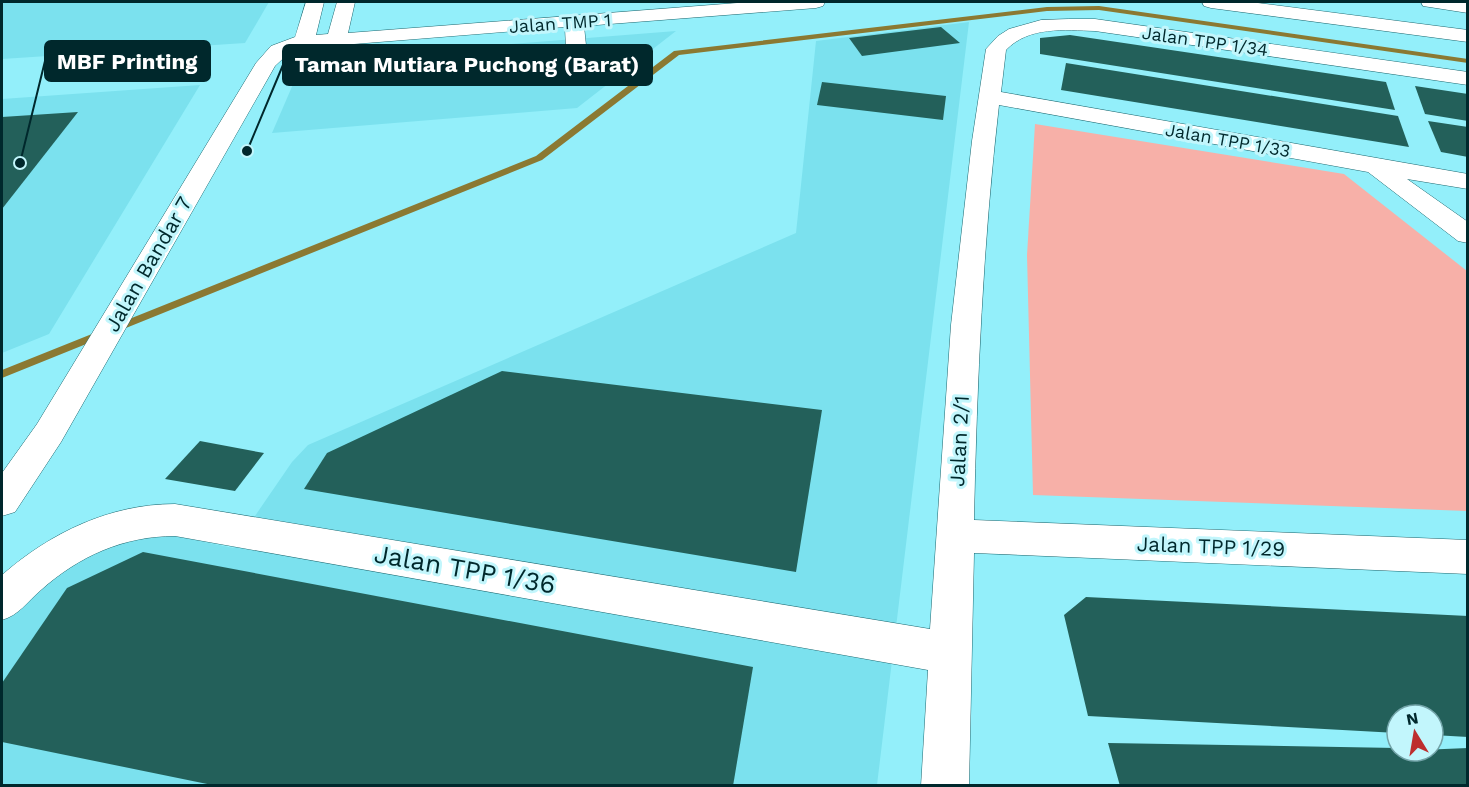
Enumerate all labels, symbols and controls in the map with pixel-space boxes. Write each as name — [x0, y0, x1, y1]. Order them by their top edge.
street label: Jalan TMP 1 — [508, 9, 612, 37]
street label: Jalan TPP 1/34 — [1141, 22, 1269, 60]
callout: MBF Printing — [45, 41, 210, 81]
callout: Taman Mutiara Puchong (Barat) — [283, 45, 652, 85]
text: MBF Printing — [57, 49, 198, 74]
text: Taman Mutiara Puchong (Barat) — [295, 52, 639, 77]
street label: Jalan TPP 1/33 — [1164, 119, 1292, 161]
street label: Jalan Bandar 7 — [99, 192, 197, 336]
street label: Jalan 2/1 — [944, 395, 974, 487]
street label: Jalan TPP 1/29 — [1136, 531, 1286, 561]
street label: Jalan TPP 1/36 — [372, 538, 558, 600]
north arrow — [1385, 703, 1445, 763]
text: N — [1405, 708, 1420, 729]

